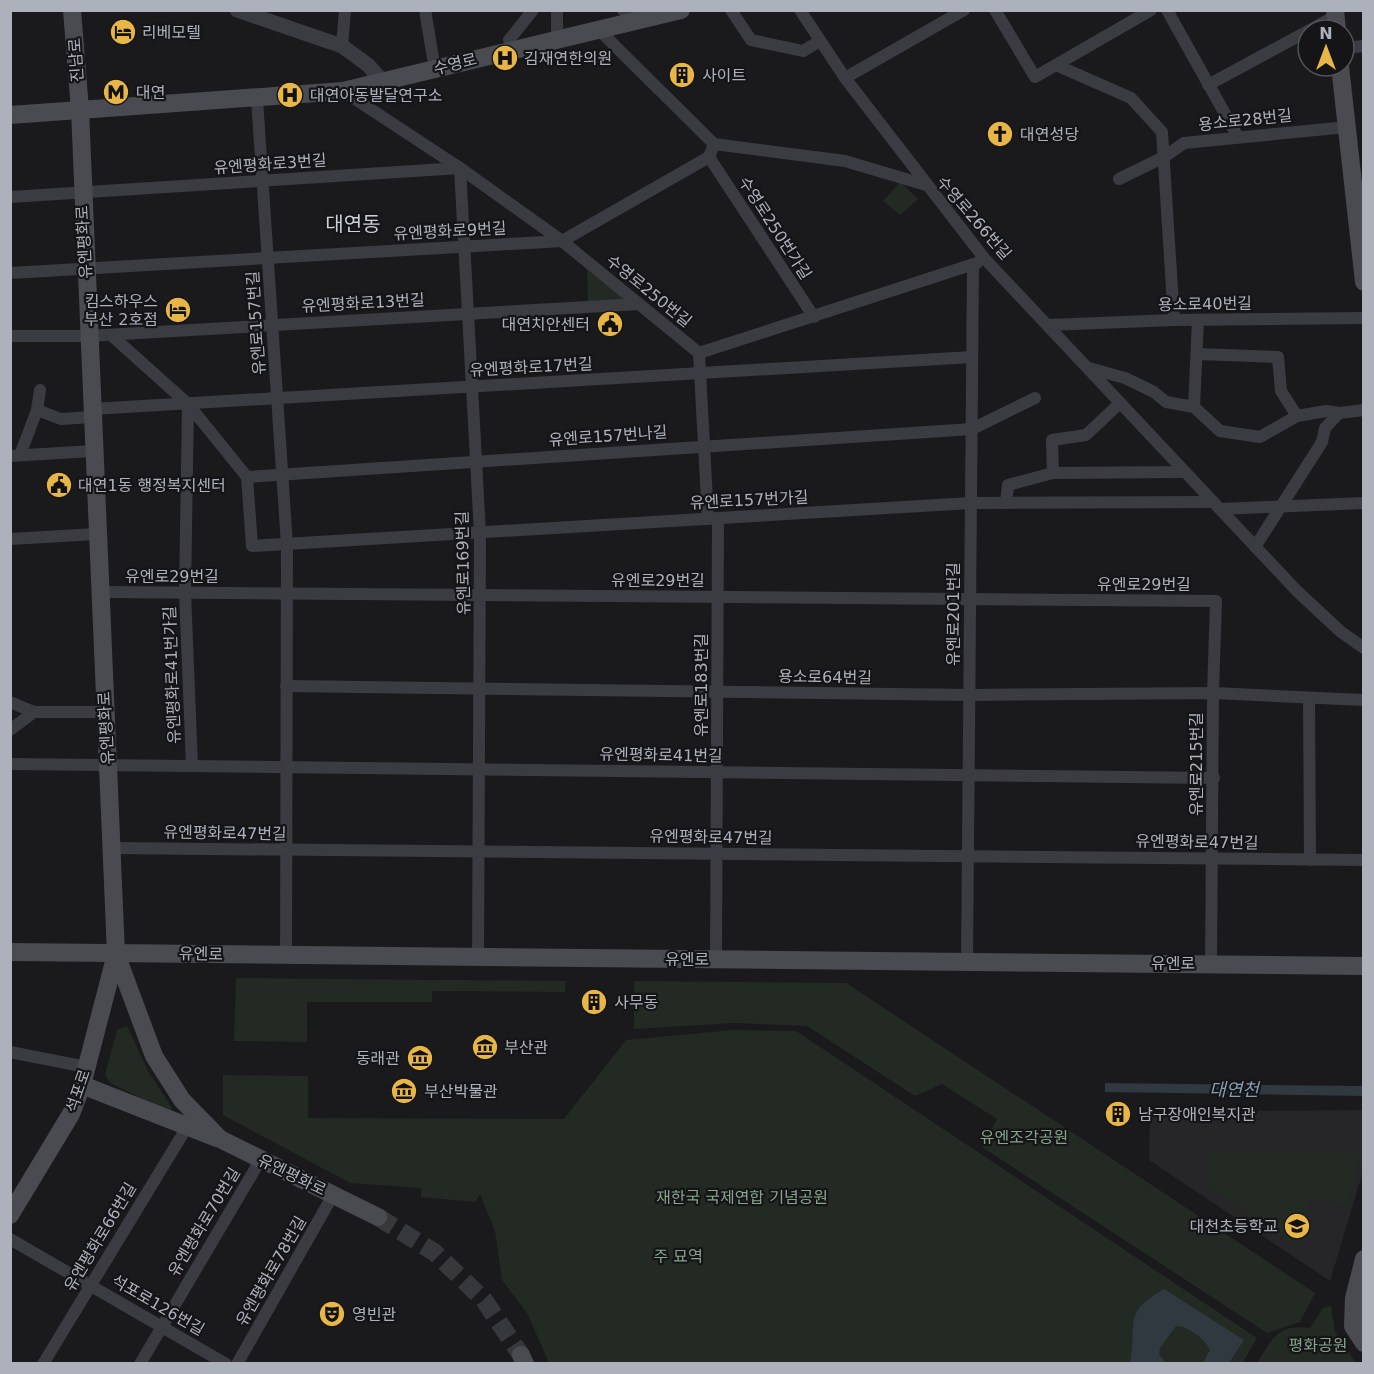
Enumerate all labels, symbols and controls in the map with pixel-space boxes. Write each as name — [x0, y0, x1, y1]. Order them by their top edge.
hotel icon: 리베모텔 — [108, 17, 138, 47]
north arrow — [1296, 18, 1356, 78]
place label: 리베모텔 — [142, 23, 201, 42]
text: N — [1319, 24, 1333, 43]
street label: 진남로 — [65, 37, 87, 83]
hospital icon: 김재연한의원 — [490, 43, 520, 73]
street label: 수영로 — [431, 49, 479, 79]
place label: 김재연한의원 — [524, 49, 612, 68]
building icon: 사이트 — [667, 60, 697, 90]
place label: 사이트 — [702, 66, 746, 85]
metro station icon: 대연 — [101, 77, 131, 107]
hospital icon: 대연아동발달연구소 — [275, 80, 305, 110]
place label: 대연 — [136, 83, 165, 102]
place label: 대연아동발달연구소 — [310, 86, 442, 105]
street label: 용소로28번길 — [1197, 106, 1293, 134]
church icon: 대연성당 — [985, 119, 1015, 149]
place label: 대연성당 — [1020, 125, 1079, 144]
street label: 유엔평화로3번길 — [213, 151, 327, 177]
street label: 수영로266번길 — [933, 172, 1015, 264]
street label: 수영로250번가길 — [735, 173, 815, 283]
street label: 유엔평화로 — [73, 204, 95, 279]
district label: 대연동 — [325, 212, 381, 236]
street label: 유엔평화로9번길 — [393, 219, 507, 243]
street label: 수영로250번길 — [603, 251, 695, 331]
street label: 유엔로157번길 — [243, 270, 269, 376]
street label: 유엔평화로13번길 — [301, 290, 425, 316]
place label: 킴스하우스 부산 2호점 — [84, 292, 158, 329]
street label: 용소로40번길 — [1158, 294, 1252, 314]
hotel icon: 킴스하우스 부산 2호점 — [163, 295, 193, 325]
public building icon: 대연치안센터 — [595, 309, 625, 339]
place label: 대연치안센터 — [502, 315, 590, 334]
street label: 유엔평화로17번길 — [469, 354, 593, 380]
street label: 유엔로157번나길 — [548, 422, 668, 450]
public building icon: 대연1동 행정복지센터 — [44, 470, 74, 500]
place label: 대연1동 행정복지센터 — [78, 476, 226, 495]
street label: 유엔로157번가길 — [689, 487, 809, 513]
street label: 유엔로169번길 — [453, 511, 473, 615]
street label: 유엔로201번길 — [944, 562, 963, 666]
street label: 유엔로29번길 — [125, 567, 219, 586]
street label: 유엔로29번길 — [611, 571, 705, 590]
street label: 유엔로29번길 — [1097, 575, 1191, 594]
street label: 유엔평화로41번가길 — [160, 606, 184, 744]
street label: 유엔로183번길 — [692, 633, 711, 737]
street label: 용소로64번길 — [778, 667, 872, 687]
street label: 유엔평화로 — [95, 690, 117, 765]
street label: 유엔로215번길 — [1187, 712, 1206, 816]
street label: 유엔평화로41번길 — [599, 744, 723, 766]
street label: 유엔평화로47번길 — [163, 822, 287, 844]
street label: 유엔평화로47번길 — [649, 826, 773, 848]
street label: 유엔평화로47번길 — [1135, 831, 1259, 853]
street label: 유엔로 — [179, 944, 224, 964]
street label: 유엔로 — [665, 950, 709, 969]
street label: 유엔로 — [1151, 954, 1195, 973]
building icon: 사무동 — [579, 987, 609, 1017]
place label: 사무동 — [614, 993, 658, 1012]
museum icon: 부산관 — [470, 1032, 500, 1062]
place label: 부산관 — [504, 1038, 548, 1057]
museum icon: 동래관 — [405, 1043, 435, 1073]
place label: 동래관 — [356, 1049, 400, 1068]
street label: 석포로 — [62, 1067, 94, 1115]
museum icon: 부산박물관 — [389, 1076, 419, 1106]
water label: 대연천 — [1209, 1079, 1261, 1100]
place label: 부산박물관 — [424, 1082, 498, 1101]
building icon: 남구장애인복지관 — [1103, 1099, 1133, 1129]
place label: 남구장애인복지관 — [1138, 1105, 1256, 1124]
park label: 유엔조각공원 — [980, 1128, 1068, 1147]
street label: 유엔평화로 — [255, 1150, 329, 1200]
street label: 유엔평화로70번길 — [164, 1164, 244, 1280]
street label: 유엔평화로66번길 — [60, 1179, 140, 1295]
park label: 재한국 국제연합 기념공원 — [656, 1188, 828, 1207]
school or university icon: 대천초등학교 — [1282, 1211, 1312, 1241]
street label: 유엔평화로78번길 — [232, 1213, 310, 1329]
place label: 대천초등학교 — [1190, 1217, 1278, 1236]
park label: 주 묘역 — [653, 1247, 703, 1266]
street label: 석포로126번길 — [108, 1271, 208, 1339]
theatre icon: 영빈관 — [317, 1299, 347, 1329]
place label: 영빈관 — [352, 1305, 396, 1324]
park label: 평화공원 — [1289, 1336, 1347, 1355]

